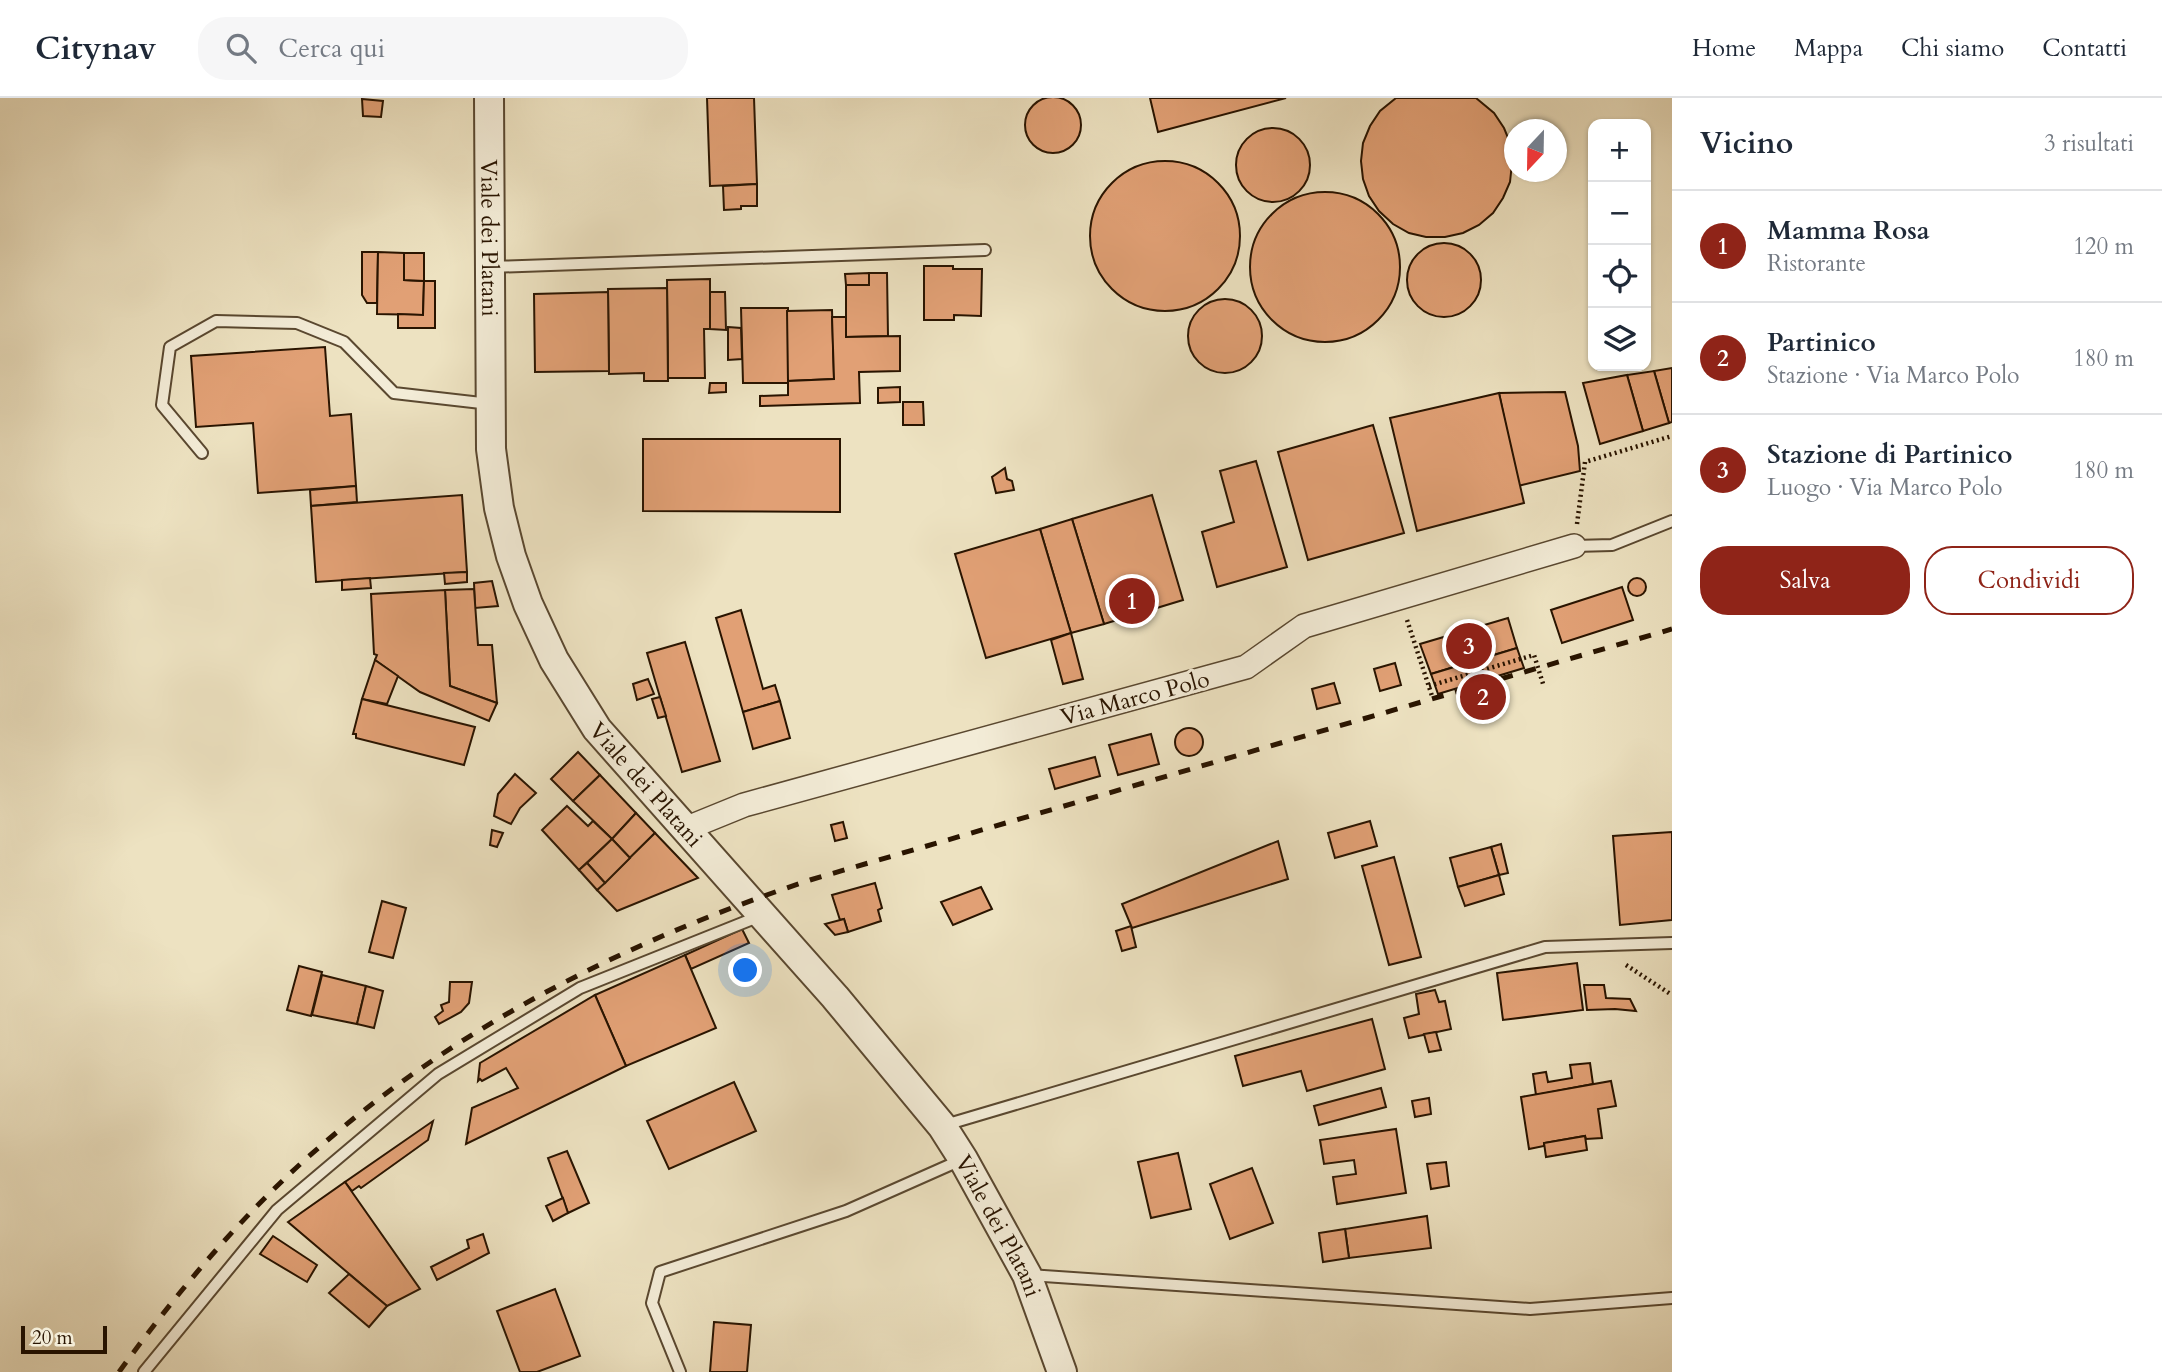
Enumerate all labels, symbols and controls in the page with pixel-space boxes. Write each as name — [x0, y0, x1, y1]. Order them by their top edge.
search box — [198, 17, 688, 80]
text: Citynav — [35, 26, 156, 71]
icon: search — [222, 29, 260, 67]
text: Cerca qui — [278, 31, 385, 66]
text: Home — [1692, 32, 1756, 65]
text: Mappa — [1794, 32, 1863, 65]
text: Chi siamo — [1901, 32, 2004, 65]
text: Contatti — [2042, 32, 2127, 65]
north arrow — [1504, 119, 1567, 182]
map controls — [1588, 119, 1651, 371]
button: + — [1588, 119, 1651, 182]
text: Vicino — [1700, 123, 1793, 164]
text: 3 risultati — [2044, 128, 2134, 159]
street label: Viale dei Platani — [474, 159, 506, 317]
button: − — [1588, 182, 1651, 245]
text: Mamma Rosa — [1767, 213, 1930, 248]
text: 1 — [1717, 231, 1729, 262]
text: 120 m — [2073, 231, 2134, 262]
button: locate — [1588, 245, 1651, 308]
text: Ristorante — [1767, 248, 1866, 279]
button: layers — [1588, 308, 1651, 371]
text: Partinico — [1767, 325, 1876, 360]
text: 2 — [1717, 343, 1729, 374]
text: 180 m — [2073, 343, 2134, 374]
text: Stazione · Via Marco Polo — [1767, 360, 2020, 391]
text: Stazione di Partinico — [1767, 437, 2013, 472]
text: 3 — [1717, 455, 1729, 486]
text: 180 m — [2073, 455, 2134, 486]
text: Luogo · Via Marco Polo — [1767, 472, 2002, 503]
button: Salva — [1700, 546, 1910, 615]
button: Condividi — [1924, 546, 2134, 615]
pin: 1 — [1109, 575, 1155, 627]
pin: 3 — [1446, 620, 1492, 672]
street label: Via Marco Polo — [1057, 663, 1213, 733]
pin: 2 — [1460, 671, 1506, 723]
street label: Viale dei Platani — [582, 715, 710, 853]
your location — [728, 953, 762, 987]
street label: Viale dei Platani — [948, 1149, 1049, 1301]
scale bar — [21, 1323, 107, 1355]
text: 20 m — [32, 1325, 73, 1351]

